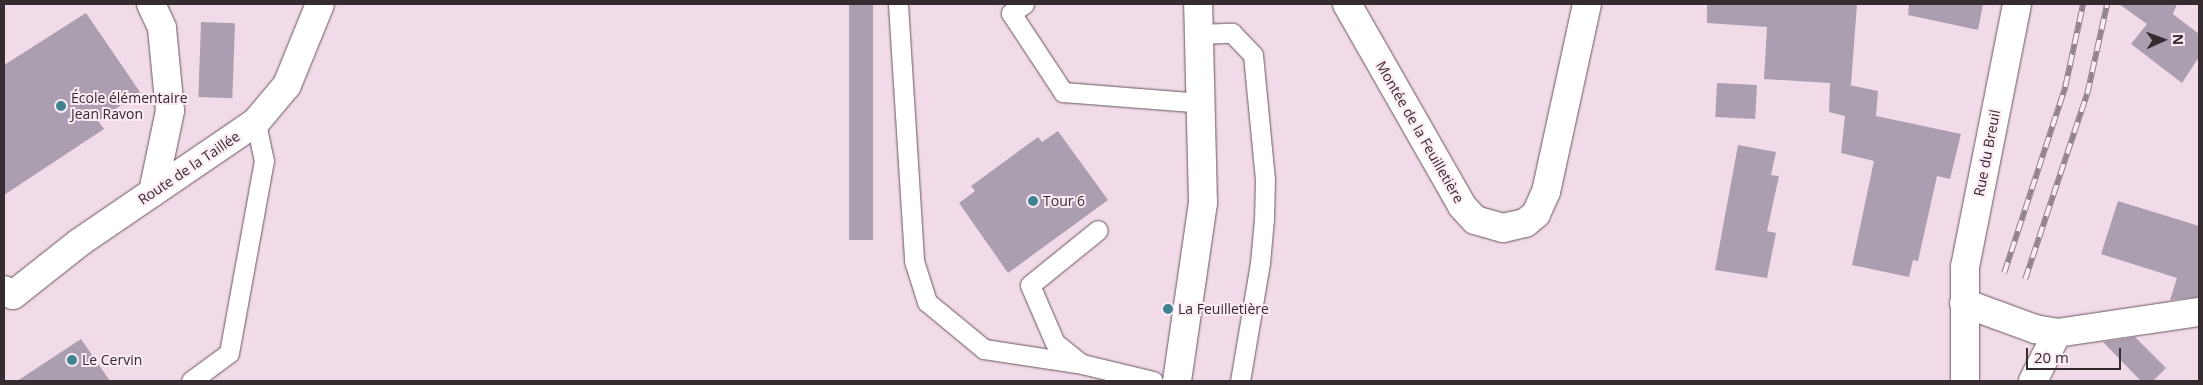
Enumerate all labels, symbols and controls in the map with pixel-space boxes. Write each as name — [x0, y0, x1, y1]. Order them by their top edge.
north arrow — [2138, 15, 2188, 65]
text: N — [2169, 33, 2188, 45]
street label: Montée de la Feuilletière — [1372, 58, 1468, 206]
place label: École élémentaire Jean Ravon — [71, 90, 187, 122]
marker: École élémentaire Jean Ravon — [55, 100, 67, 112]
street label: Rue du Breuil — [1970, 108, 2004, 198]
street label: Route de la Taillée — [135, 128, 243, 208]
place label: Tour 6 — [1043, 193, 1085, 209]
marker: Tour 6 — [1027, 195, 1039, 207]
place label: La Feuilletière — [1178, 301, 1269, 317]
marker: La Feuilletière — [1162, 303, 1174, 315]
scale bar — [2028, 338, 2123, 370]
text: 20 m — [2034, 347, 2069, 367]
place label: Le Cervin — [82, 352, 142, 368]
marker: Le Cervin — [66, 354, 78, 366]

